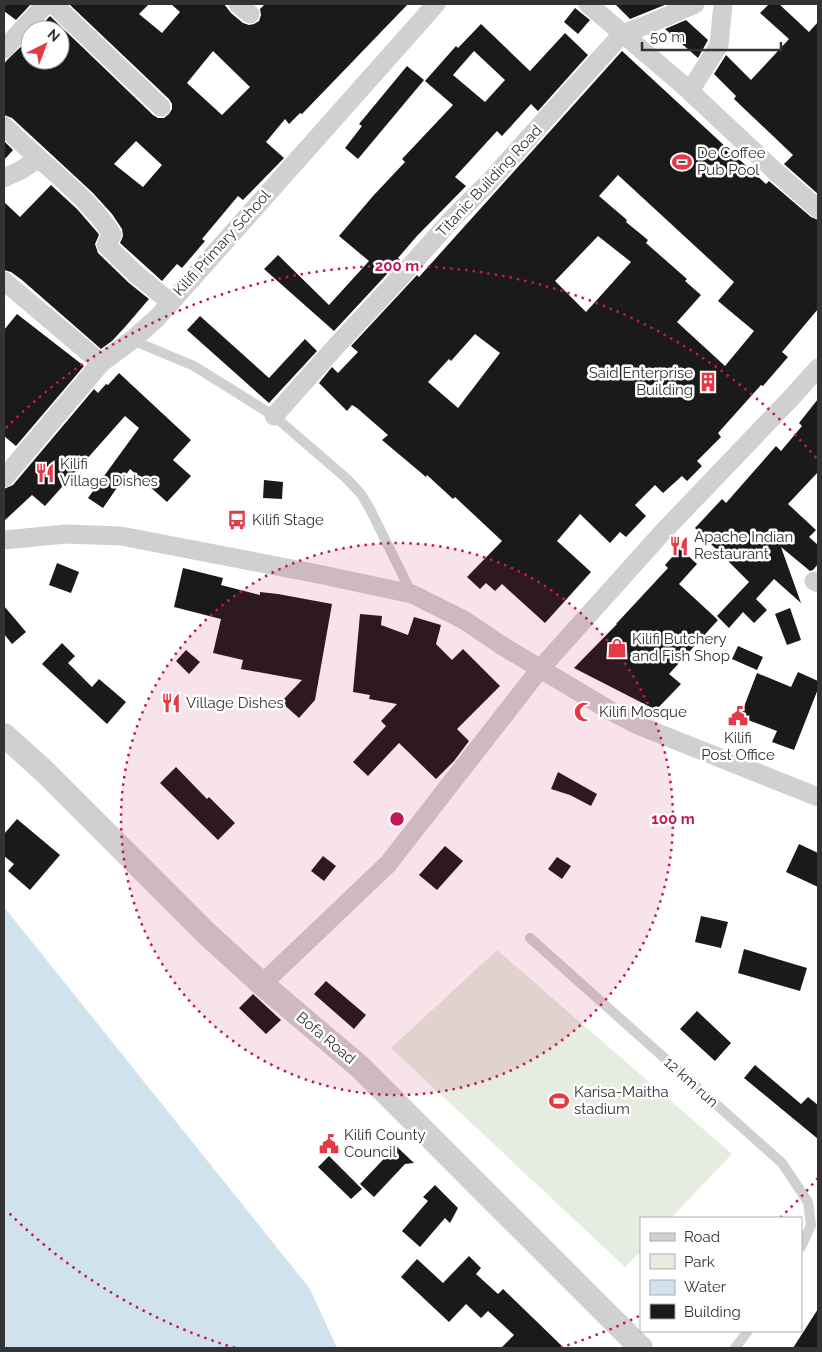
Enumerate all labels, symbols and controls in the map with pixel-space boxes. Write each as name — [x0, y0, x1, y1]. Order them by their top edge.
north arrow — [20, 20, 70, 70]
scale bar — [642, 20, 781, 52]
text: N — [44, 26, 63, 45]
text: 50 m — [650, 28, 685, 46]
street label: Titanic Building Road — [433, 121, 545, 241]
place label: De Coffee Pub Pool — [697, 144, 766, 179]
sports icon: De Coffee Pub Pool — [671, 151, 693, 173]
street label: Kilifi Primary School — [170, 186, 275, 300]
text: 200 m — [375, 257, 419, 275]
place label: Said Enterprise Building — [589, 364, 693, 399]
building icon: Said Enterprise Building — [697, 371, 719, 393]
place label: Kilifi Village Dishes — [60, 455, 158, 490]
restaurant icon: Kilifi Village Dishes — [34, 462, 56, 484]
bus stop icon: Kilifi Stage — [226, 509, 248, 531]
place label: Kilifi Stage — [252, 511, 324, 529]
place label: Apache Indian Restaurant — [694, 528, 793, 563]
restaurant icon: Apache Indian Restaurant — [668, 535, 690, 557]
place label: Kilifi Butchery and Fish Shop — [632, 630, 730, 665]
shop icon: Kilifi Butchery and Fish Shop — [606, 637, 628, 659]
restaurant icon: Village Dishes — [160, 692, 182, 714]
place label: Village Dishes — [186, 694, 284, 712]
mosque icon: Kilifi Mosque — [573, 701, 595, 723]
place label: Kilifi Mosque — [599, 703, 687, 721]
public building icon: Kilifi Post Office — [727, 705, 749, 727]
place label: Kilifi Post Office — [701, 729, 775, 764]
centre of rings — [388, 810, 406, 828]
text: 100 m — [651, 810, 695, 828]
street label: Bofa Road — [293, 1008, 359, 1068]
street label: 12 km run — [660, 1053, 722, 1111]
place label: Karisa-Maitha stadium — [574, 1083, 669, 1118]
sports icon: Karisa-Maitha stadium — [548, 1090, 570, 1112]
place label: Kilifi County Council — [344, 1126, 426, 1161]
public building icon: Kilifi County Council — [318, 1133, 340, 1155]
legend — [640, 1217, 802, 1332]
text: Road — [684, 1228, 720, 1246]
text: Park — [684, 1253, 715, 1271]
text: Water — [684, 1278, 727, 1296]
text: Building — [684, 1303, 741, 1321]

